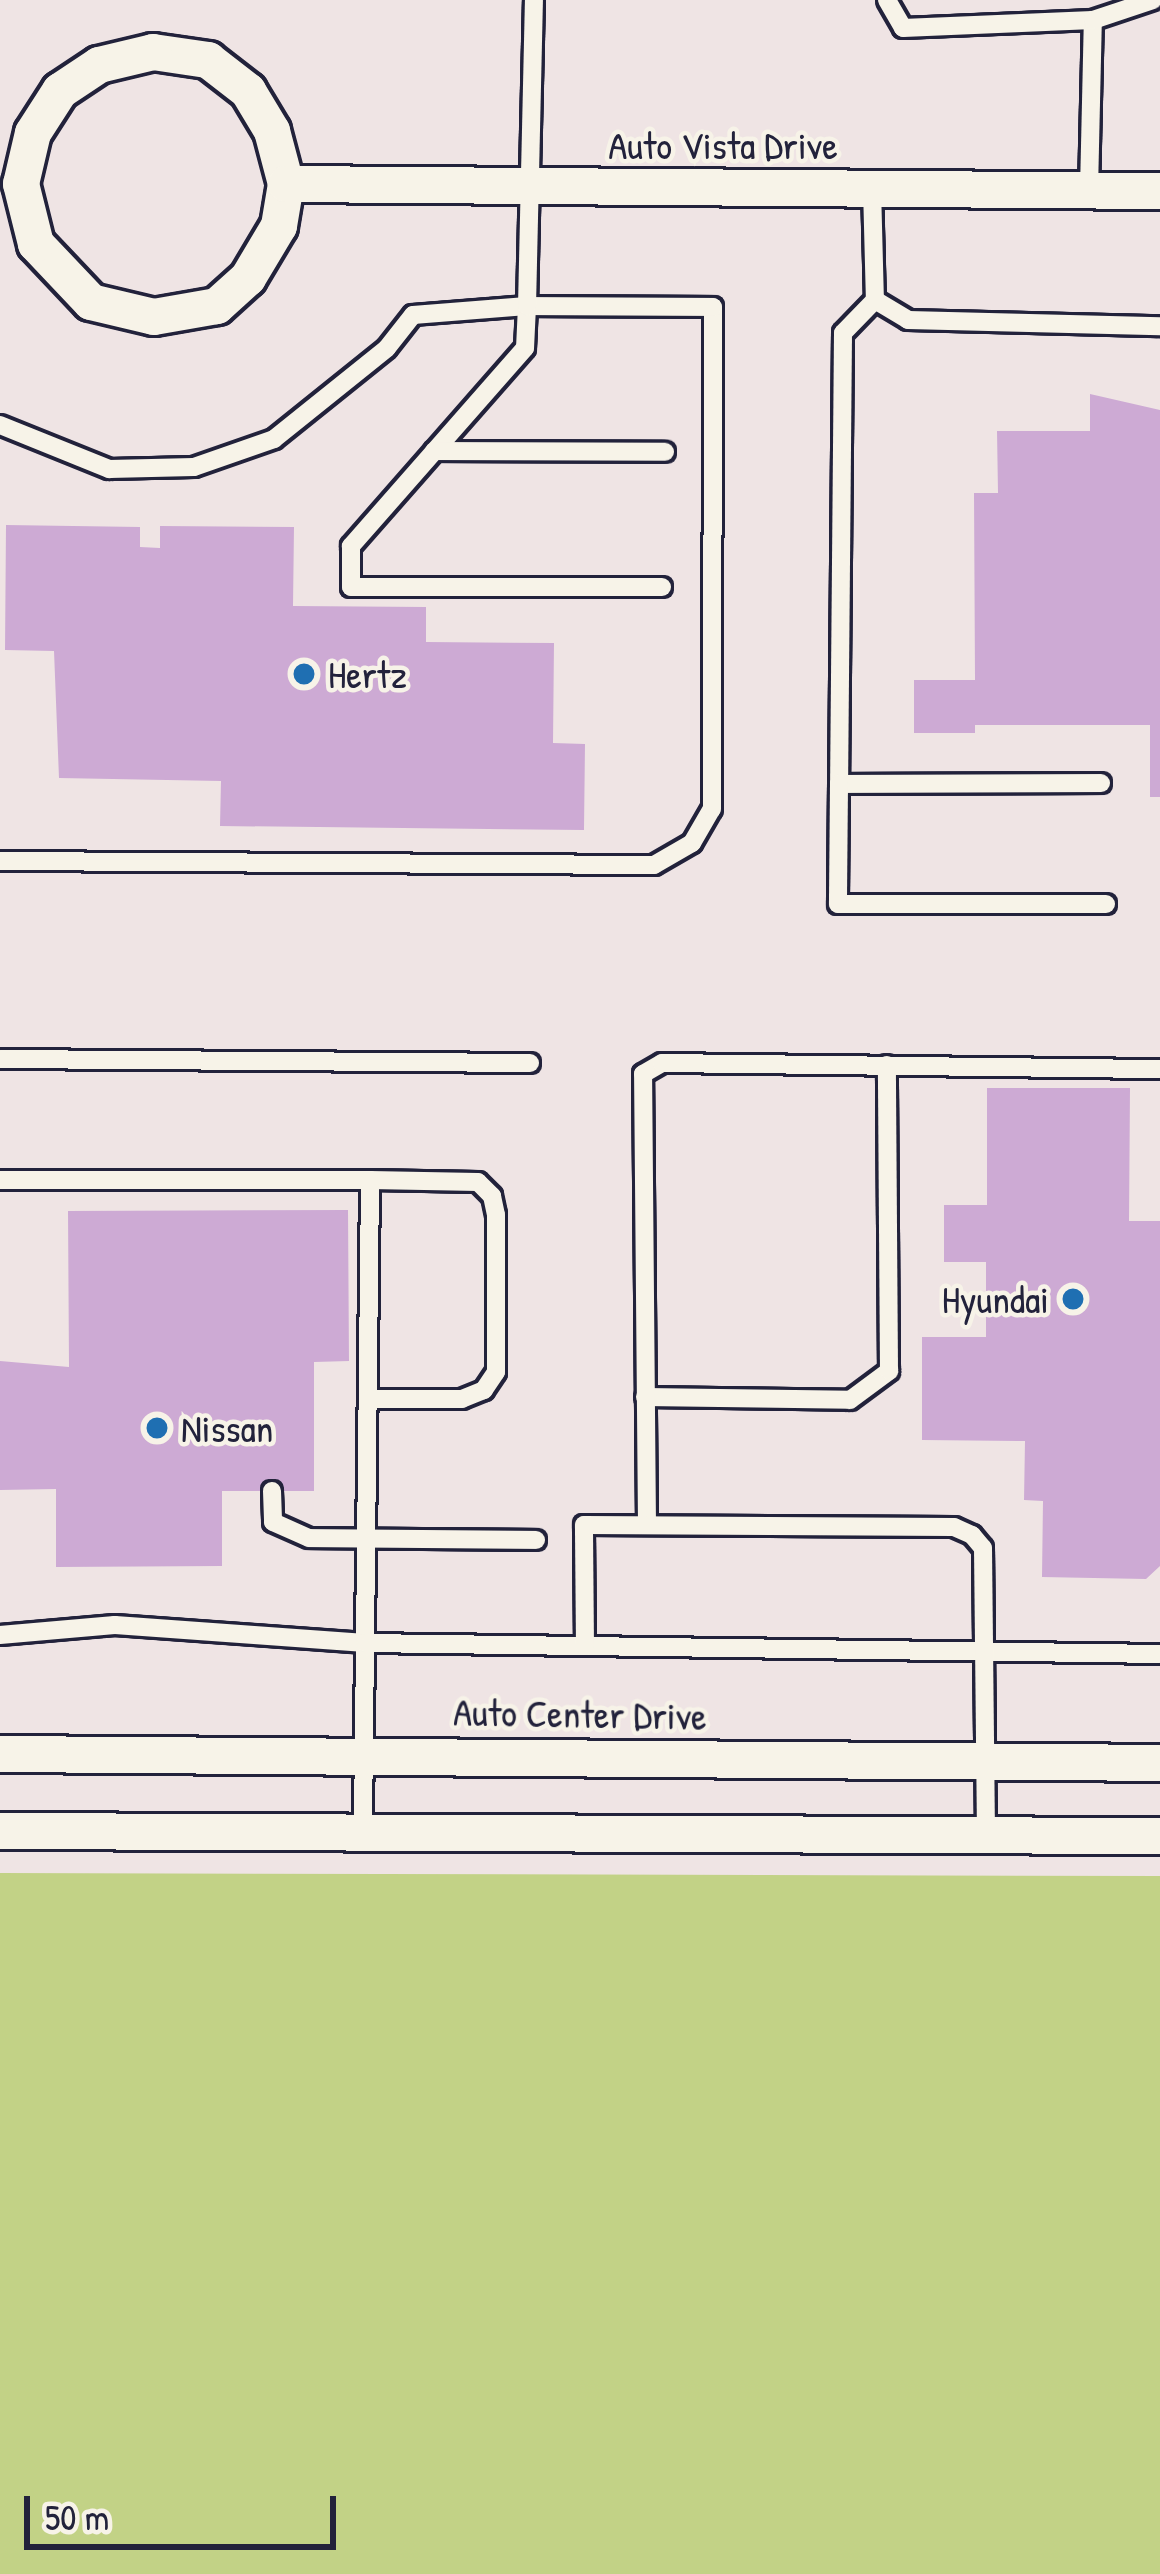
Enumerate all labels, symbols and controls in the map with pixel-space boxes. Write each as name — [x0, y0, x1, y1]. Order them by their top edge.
street label: Auto Vista Drive — [608, 122, 838, 168]
place label: Hertz — [328, 651, 407, 697]
marker: Hertz — [291, 661, 317, 687]
place label: Hyundai — [942, 1276, 1049, 1322]
marker: Hyundai — [1060, 1286, 1086, 1312]
place label: Nissan — [181, 1405, 273, 1451]
marker: Nissan — [144, 1415, 170, 1441]
street label: Auto Center Drive — [453, 1688, 707, 1740]
scale bar — [30, 2472, 342, 2546]
text: 50 m — [45, 2492, 109, 2541]

